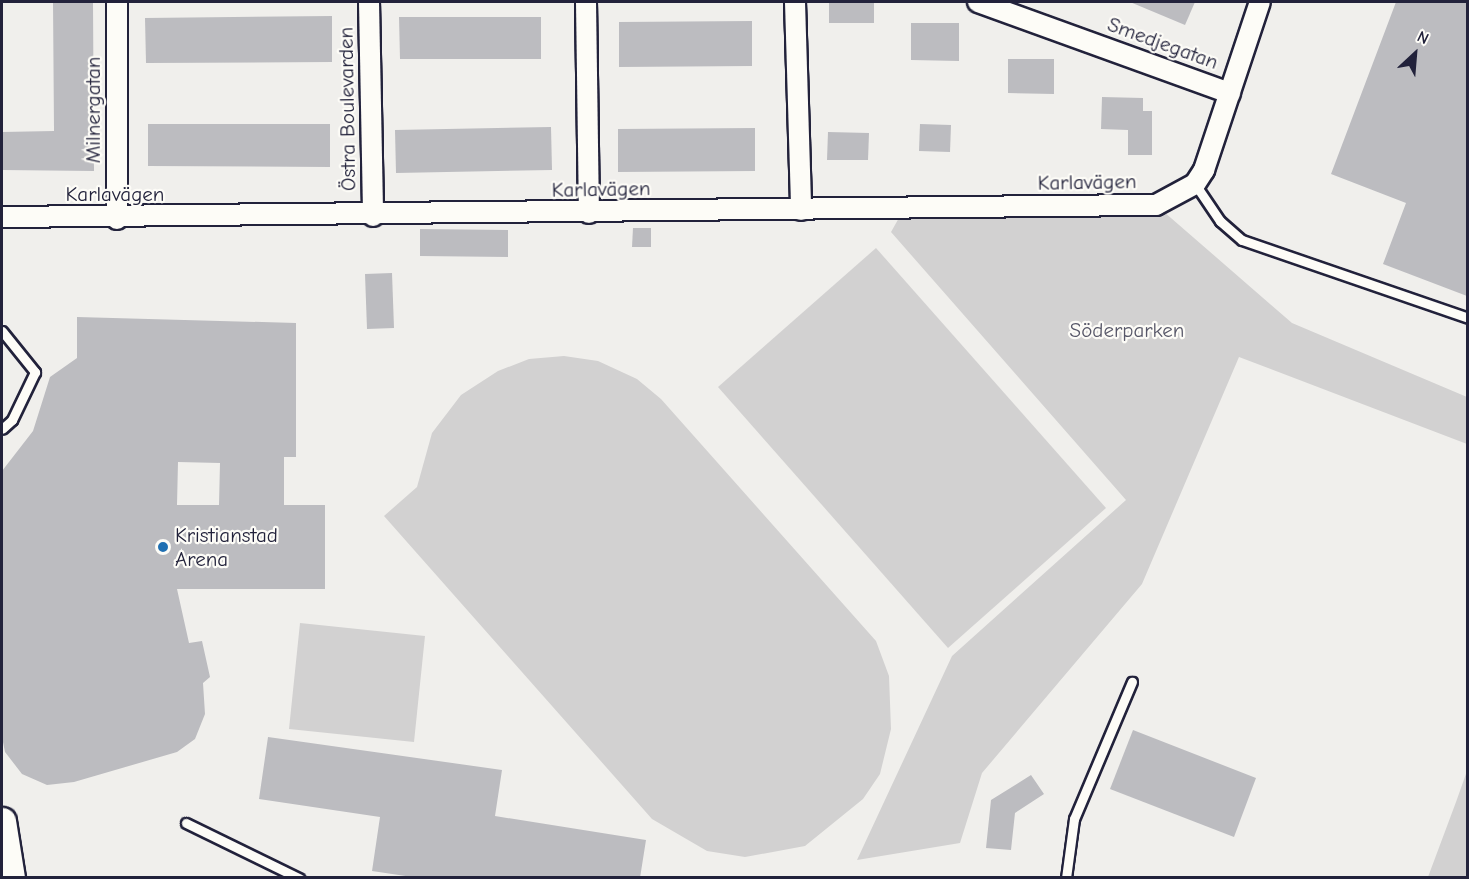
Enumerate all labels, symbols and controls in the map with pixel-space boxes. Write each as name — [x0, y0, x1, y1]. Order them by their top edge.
street label: Smedjegatan — [1104, 11, 1222, 75]
north arrow — [1385, 24, 1445, 84]
street label: Östra Boulevarden — [333, 27, 361, 191]
text: N — [1414, 27, 1432, 48]
street label: Milnergatan — [80, 57, 106, 163]
street label: Karlavägen — [1037, 169, 1137, 195]
street label: Karlavägen — [551, 176, 651, 202]
street label: Karlavägen — [66, 181, 164, 207]
park label: Söderparken — [1070, 317, 1184, 343]
place label: Kristianstad Arena — [175, 522, 278, 572]
marker: Kristianstad Arena — [156, 540, 170, 554]

